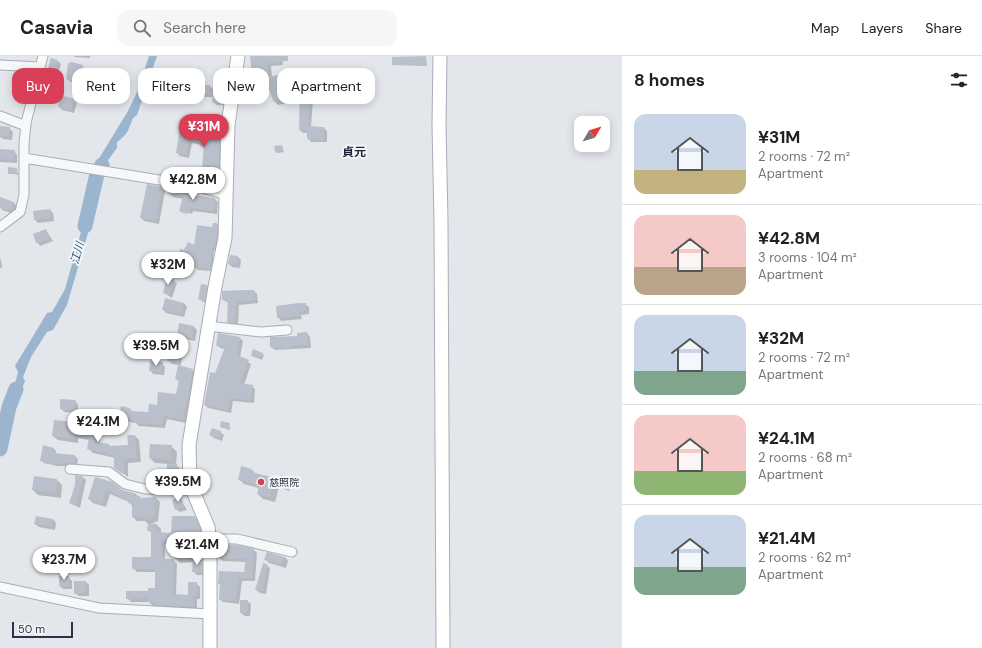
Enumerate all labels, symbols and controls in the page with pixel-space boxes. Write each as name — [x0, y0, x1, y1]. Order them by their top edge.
search box — [117, 10, 397, 46]
text: Casavia — [20, 15, 93, 40]
icon: search — [131, 17, 153, 39]
text: Search here — [163, 18, 246, 38]
text: Map — [811, 19, 839, 37]
text: Layers — [861, 19, 903, 37]
text: Share — [925, 19, 962, 37]
chip: Buy — [12, 68, 64, 104]
chip: Rent — [72, 68, 130, 104]
chip: Filters — [138, 68, 205, 104]
chip: New — [213, 68, 269, 104]
chip: Apartment — [277, 68, 375, 104]
text: 8 homes — [634, 69, 705, 91]
icon: filters — [948, 69, 970, 91]
pin: ¥31M — [180, 114, 228, 148]
north arrow — [574, 116, 610, 152]
map controls — [574, 116, 610, 152]
text: ¥31M — [188, 118, 220, 135]
text: ¥31M — [758, 126, 800, 148]
icon: home — [666, 130, 714, 178]
district label: 貞元 — [342, 144, 366, 160]
text: 2 rooms · 72 m² — [758, 148, 850, 165]
text: Apartment — [758, 165, 823, 182]
pin: ¥42.8M — [160, 167, 226, 201]
text: ¥42.8M — [169, 171, 217, 188]
text: ¥42.8M — [758, 227, 820, 249]
icon: home — [666, 231, 714, 279]
water label: 江川 — [67, 240, 87, 266]
text: 3 rooms · 104 m² — [758, 249, 857, 266]
pin: ¥32M — [144, 252, 192, 286]
text: ¥32M — [150, 256, 186, 273]
text: Apartment — [758, 266, 823, 283]
text: ¥32M — [758, 327, 804, 349]
icon: home — [666, 331, 714, 379]
pin: ¥39.5M — [123, 333, 189, 367]
text: ¥39.5M — [133, 337, 179, 354]
text: 2 rooms · 72 m² — [758, 349, 850, 366]
text: Apartment — [758, 366, 823, 383]
pin: ¥24.1M — [65, 409, 131, 443]
text: ¥24.1M — [76, 413, 120, 430]
text: ¥24.1M — [758, 427, 815, 449]
icon: home — [666, 431, 714, 479]
text: 2 rooms · 68 m² — [758, 449, 852, 466]
text: Apartment — [758, 466, 823, 483]
pin: ¥39.5M — [145, 469, 211, 503]
text: ¥39.5M — [155, 473, 201, 490]
place label: 慈照院 — [269, 476, 299, 489]
marker: 慈照院 — [256, 477, 266, 487]
text: ¥21.4M — [758, 527, 815, 549]
icon: home — [666, 531, 714, 579]
pin: ¥21.4M — [164, 532, 230, 566]
text: ¥21.4M — [175, 536, 219, 553]
pin: ¥23.7M — [31, 547, 97, 581]
text: 2 rooms · 62 m² — [758, 549, 851, 566]
text: ¥23.7M — [41, 551, 87, 568]
text: Apartment — [758, 566, 823, 583]
scale bar — [12, 620, 73, 639]
text: 50 m — [18, 622, 45, 636]

